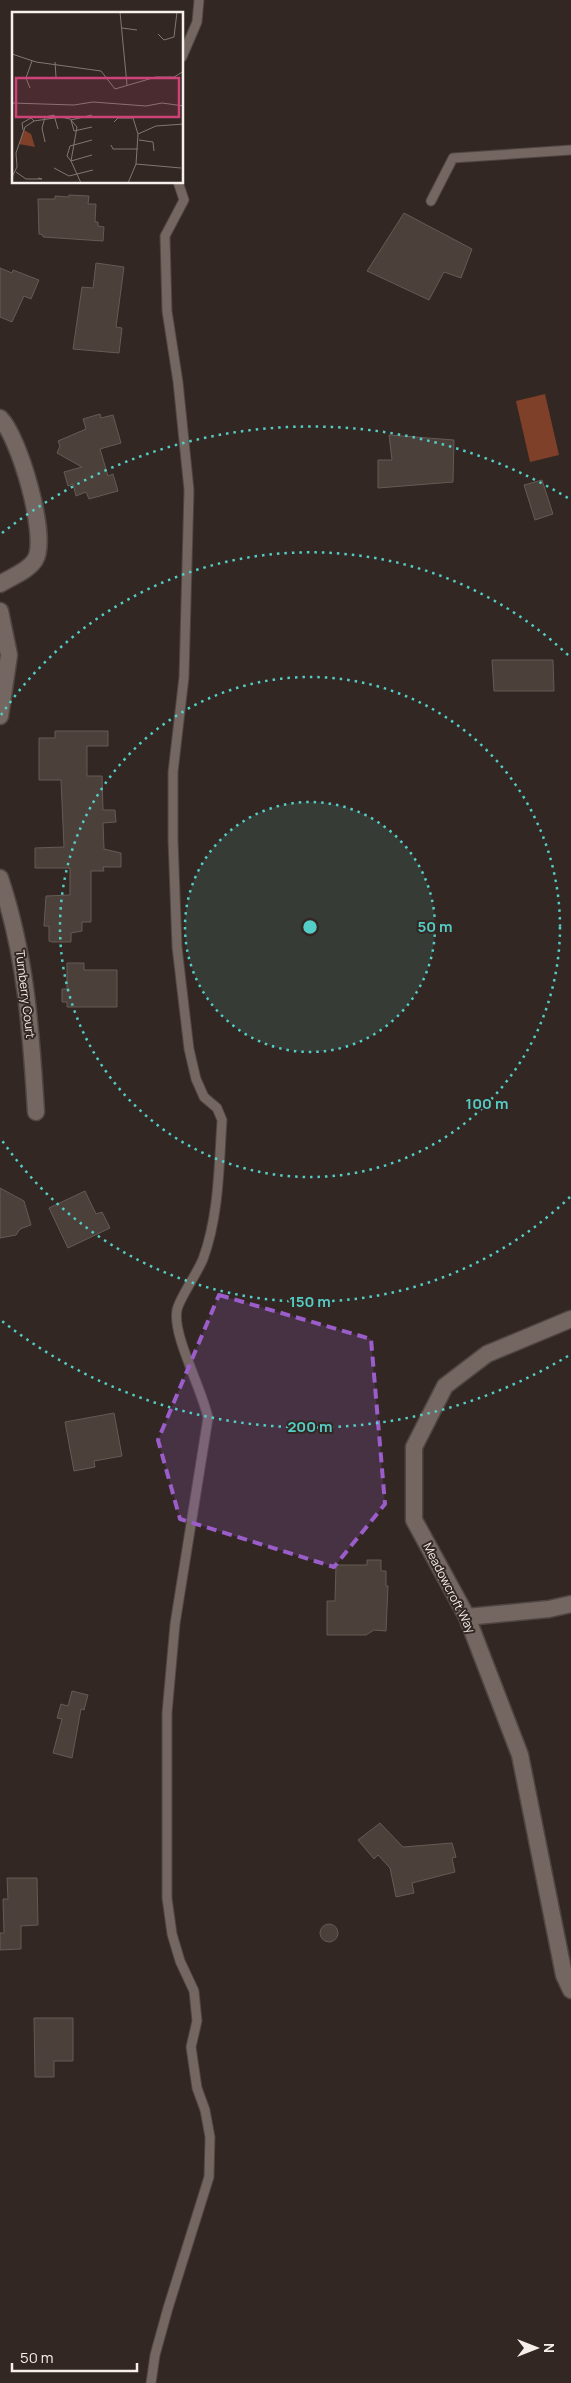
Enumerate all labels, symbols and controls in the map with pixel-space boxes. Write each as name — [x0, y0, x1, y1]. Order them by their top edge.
inset map — [12, 12, 184, 184]
text: 50 m — [417, 916, 453, 937]
centre of rings — [301, 918, 319, 936]
street label: Turnberry Court — [12, 949, 39, 1039]
text: 100 m — [466, 1093, 508, 1114]
text: 150 m — [289, 1291, 331, 1312]
text: 200 m — [287, 1416, 333, 1437]
street label: Meadowcroft Way — [419, 1540, 480, 1636]
north arrow — [511, 2323, 561, 2373]
scale bar — [12, 2340, 138, 2372]
text: N — [540, 2343, 559, 2353]
text: 50 m — [20, 2347, 54, 2368]

